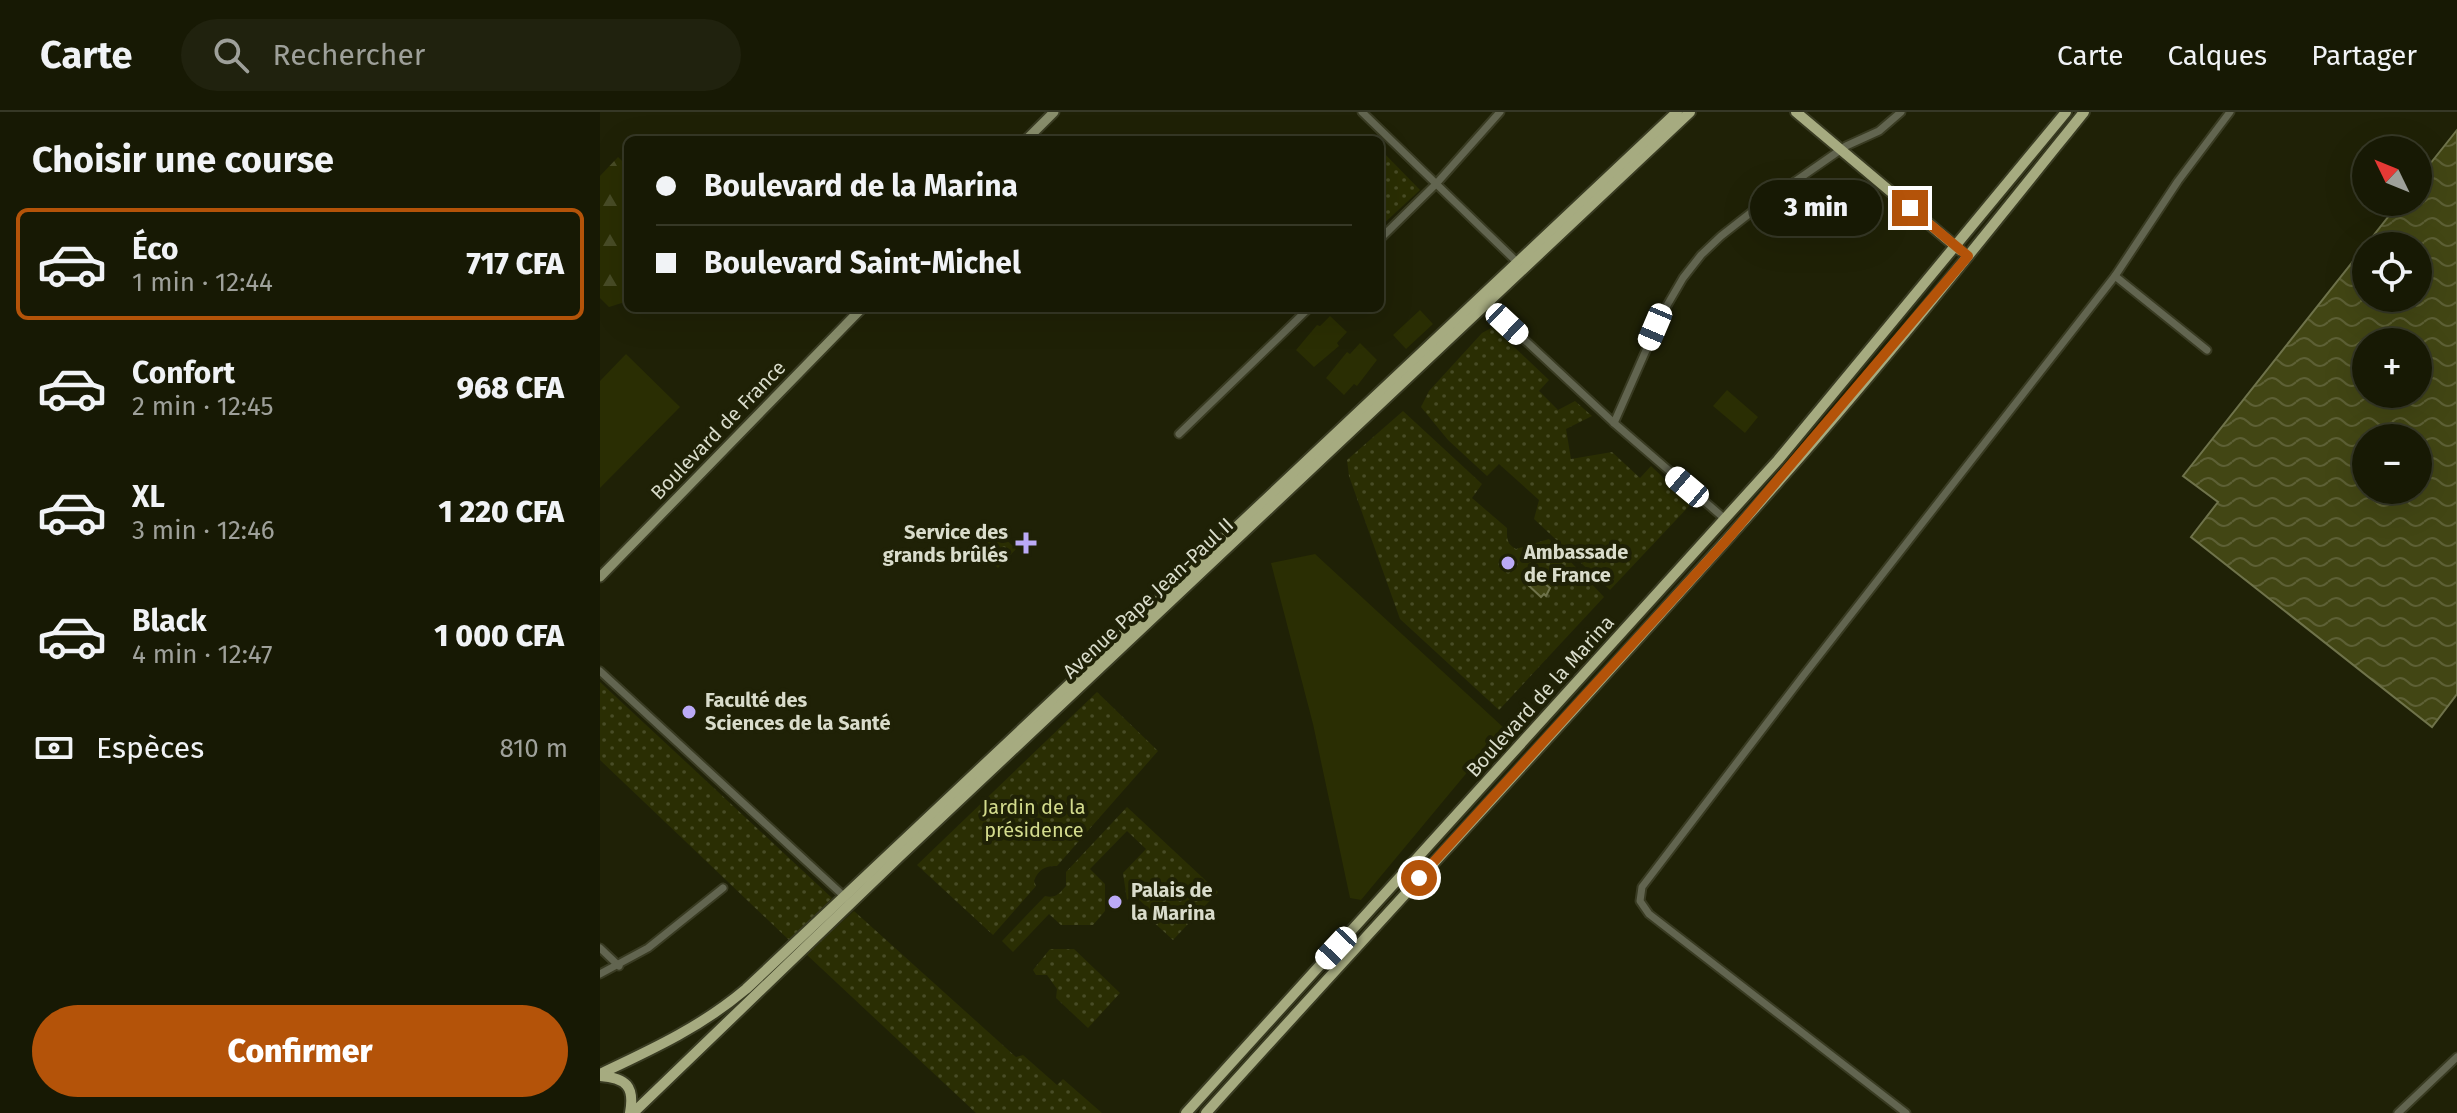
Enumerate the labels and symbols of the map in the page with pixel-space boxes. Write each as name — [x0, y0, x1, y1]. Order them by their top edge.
north arrow — [2352, 136, 2432, 216]
callout: 3 min — [1750, 180, 1882, 236]
route end — [1892, 190, 1928, 226]
car — [1481, 299, 1533, 349]
car — [1635, 300, 1675, 354]
street label: Boulevard de France — [646, 356, 790, 504]
car — [1661, 462, 1713, 512]
street label: Avenue Pape Jean-Paul II — [1058, 513, 1238, 683]
place label: Service des grands brûlés — [883, 520, 1008, 567]
marker: Service des grands brûlés — [1015, 532, 1037, 554]
place label: Ambassade de France — [1523, 540, 1628, 587]
marker: Ambassade de France — [1499, 554, 1517, 572]
street label: Boulevard de la Marina — [1461, 610, 1619, 782]
place label: Faculté des Sciences de la Santé — [705, 688, 891, 735]
marker: Faculté des Sciences de la Santé — [680, 703, 698, 721]
park label: Jardin de la présidence — [982, 795, 1086, 842]
route start — [1401, 860, 1437, 896]
place label: Palais de la Marina — [1131, 878, 1215, 925]
marker: Palais de la Marina — [1106, 893, 1124, 911]
car — [1311, 922, 1361, 974]

